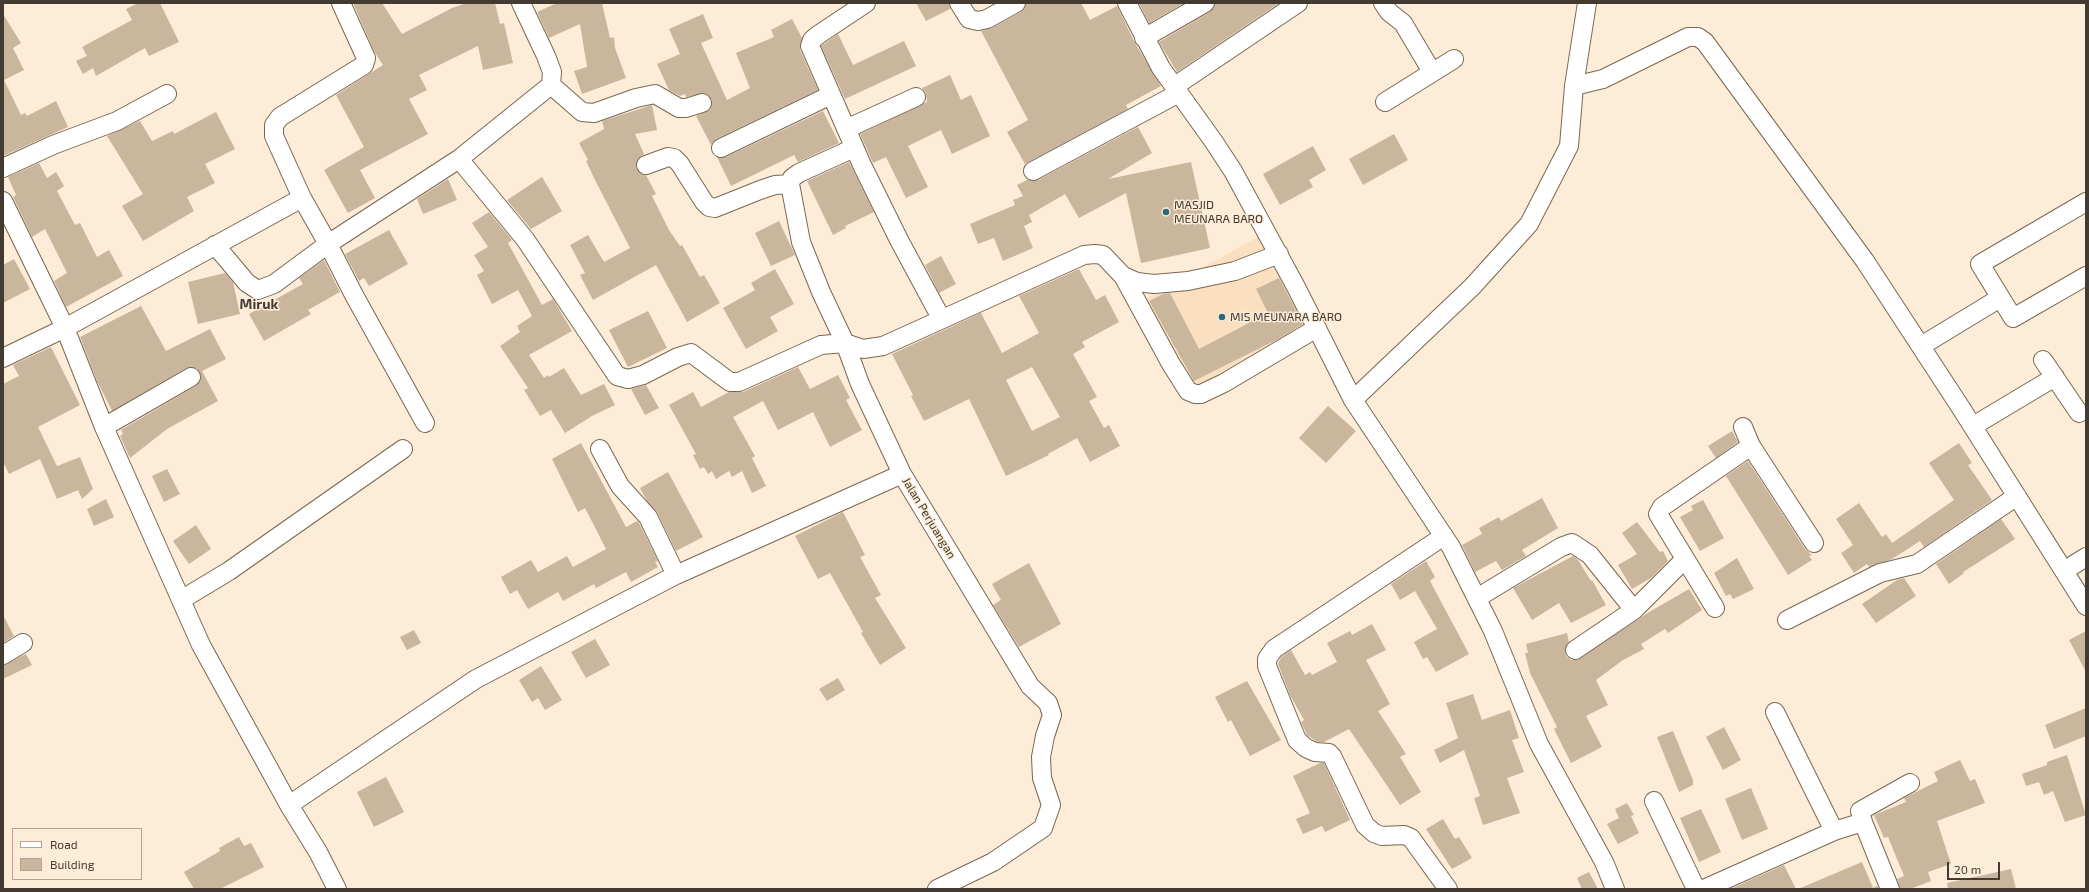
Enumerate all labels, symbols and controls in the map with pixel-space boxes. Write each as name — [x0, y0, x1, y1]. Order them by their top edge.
place label: MASJID MEUNARA BARO — [1174, 198, 1263, 226]
marker: MASJID MEUNARA BARO — [1161, 207, 1171, 217]
district label: Miruk — [240, 296, 278, 312]
place label: MIS MEUNARA BARO — [1230, 310, 1342, 324]
marker: MIS MEUNARA BARO — [1217, 312, 1227, 322]
street label: Jalan Perjuangan — [899, 475, 959, 561]
legend — [12, 828, 142, 880]
text: Road — [50, 837, 78, 851]
scale bar — [1949, 854, 2002, 880]
text: Building — [50, 857, 94, 871]
text: 20 m — [1954, 862, 1981, 876]

